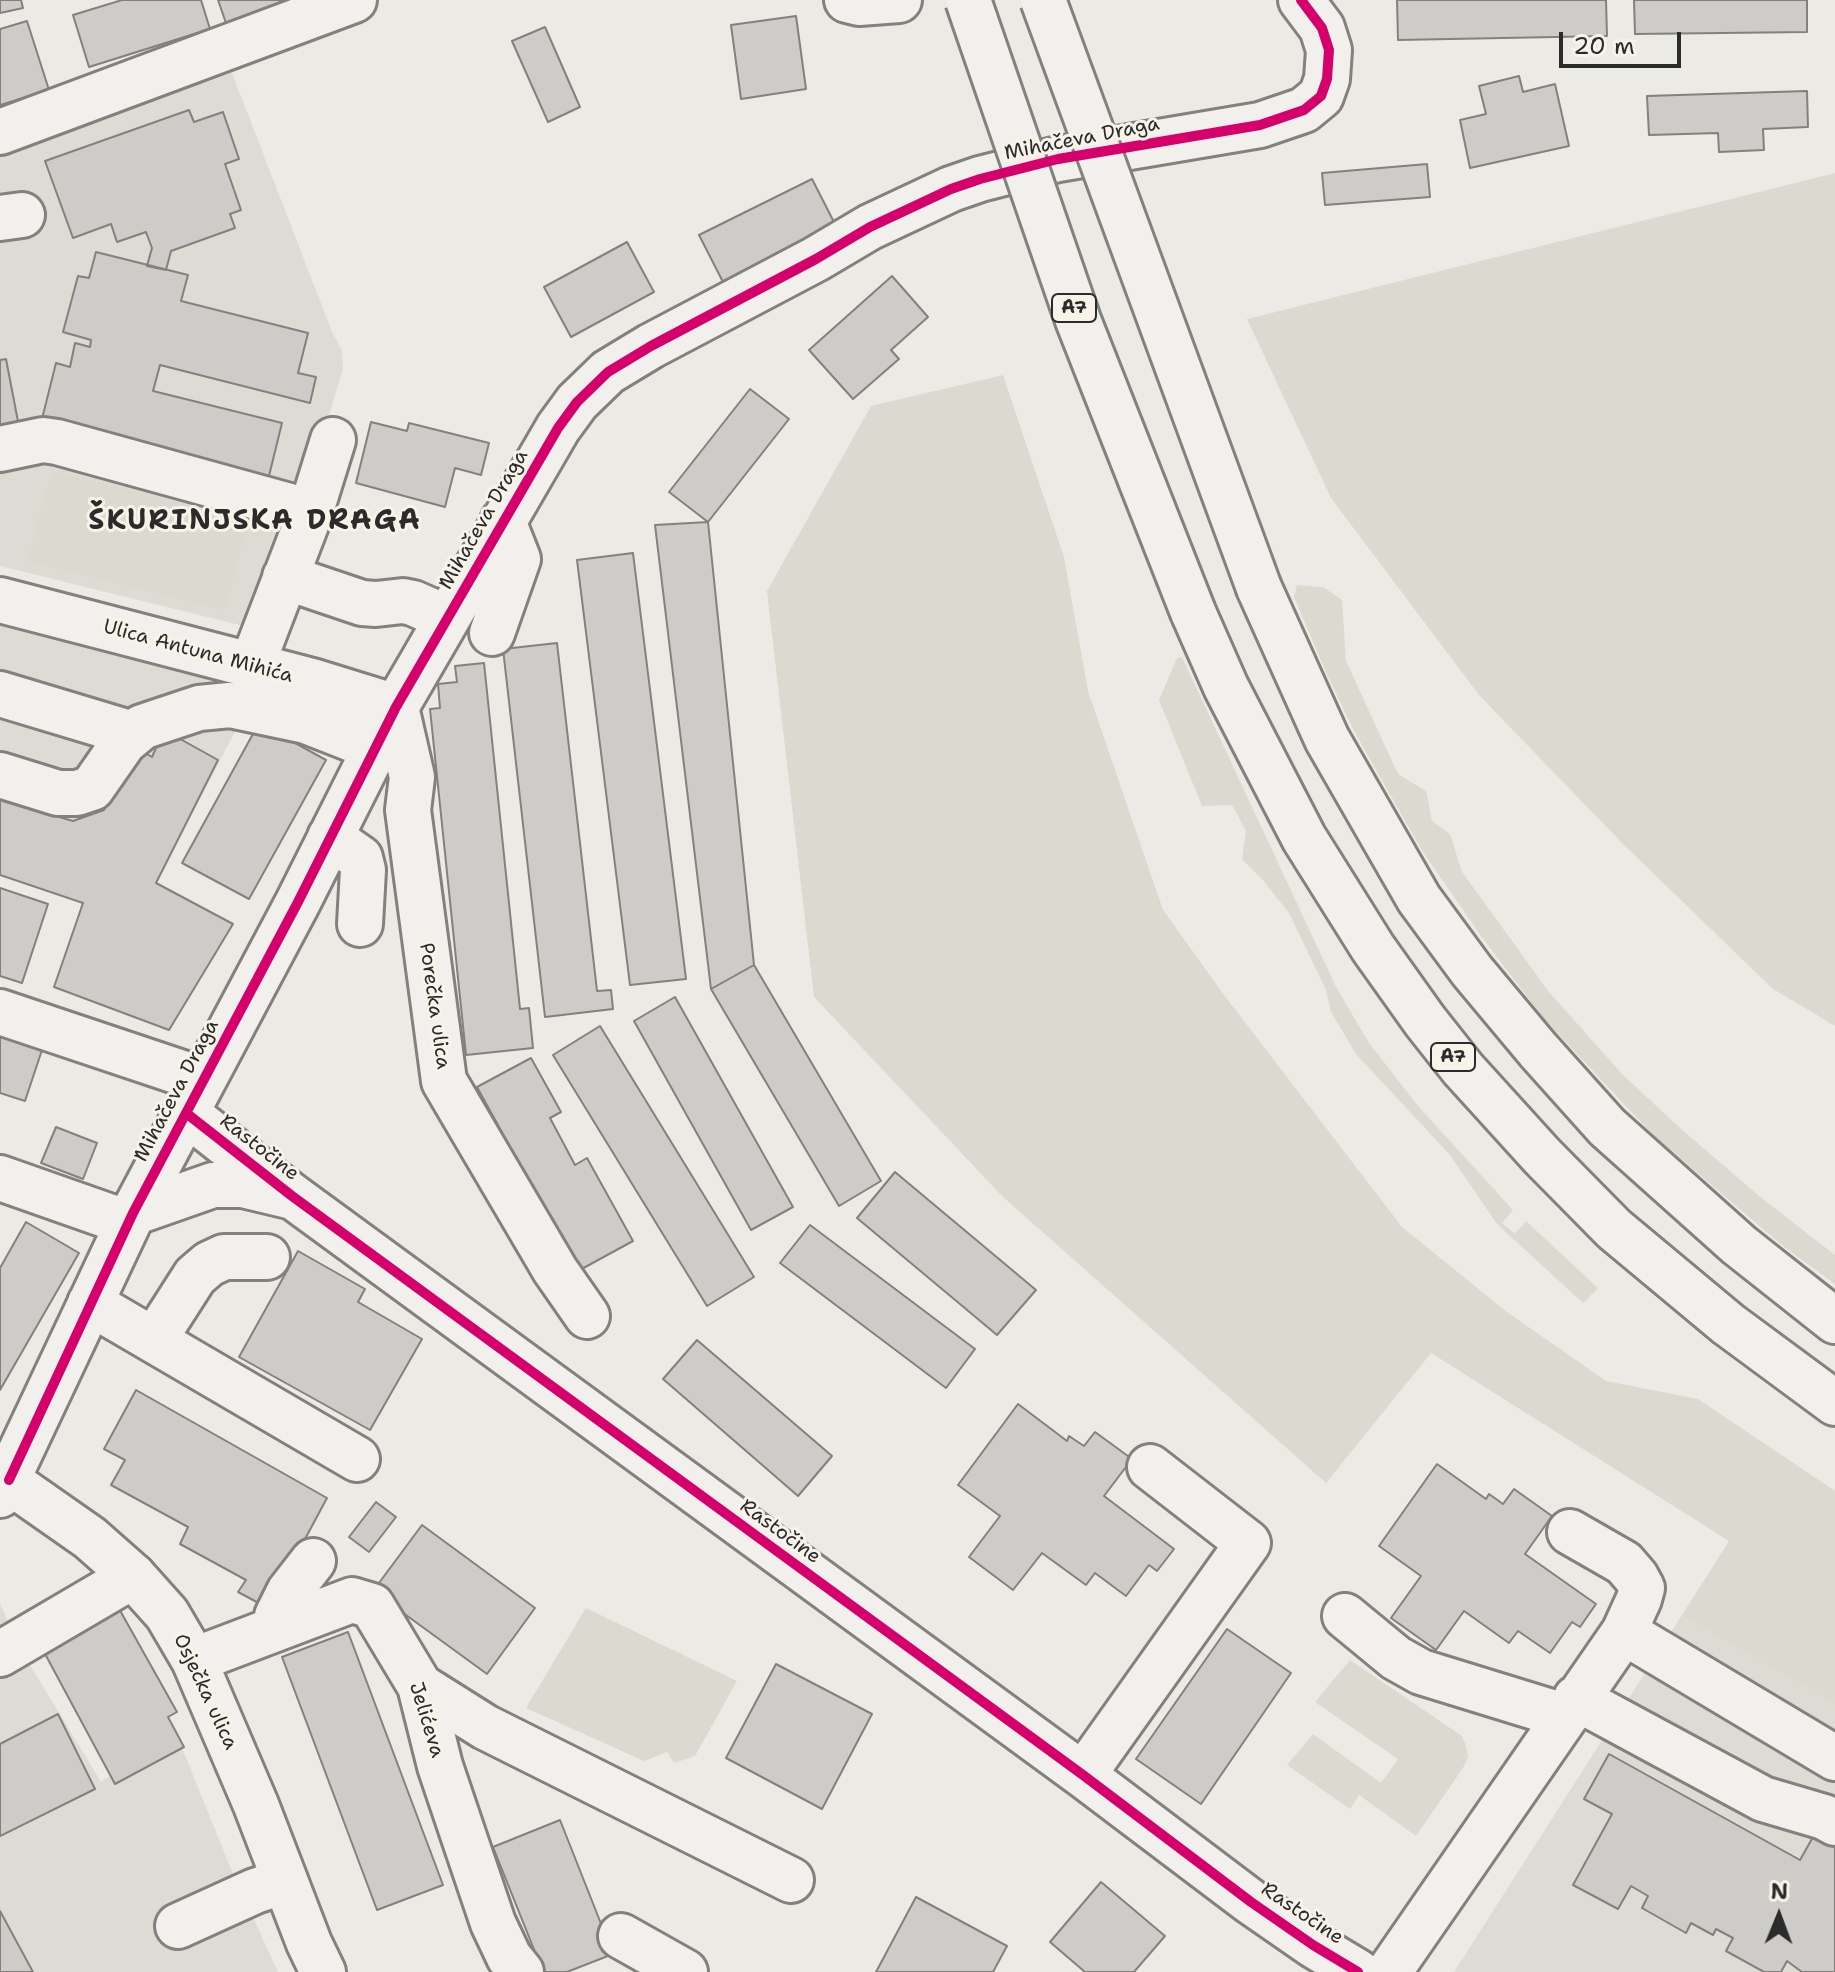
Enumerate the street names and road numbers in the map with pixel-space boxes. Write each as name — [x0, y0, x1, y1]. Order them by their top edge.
street label: Mihačeva Draga — [1002, 112, 1162, 166]
road number: A7 — [1052, 294, 1096, 322]
street label: Mihačeva Draga — [434, 446, 534, 594]
street label: Ulica Antuna Mihića — [100, 615, 296, 689]
street label: Porečka ulica — [413, 941, 455, 1071]
street label: Mihačeva Draga — [129, 1016, 225, 1166]
road number: A7 — [1431, 1043, 1475, 1071]
street label: Rastočine — [215, 1110, 303, 1186]
street label: Rastočine — [735, 1495, 825, 1569]
street label: Osječka ulica — [168, 1630, 242, 1754]
street label: Jelićeva — [403, 1679, 449, 1761]
street label: Rastočine — [1256, 1878, 1348, 1950]

